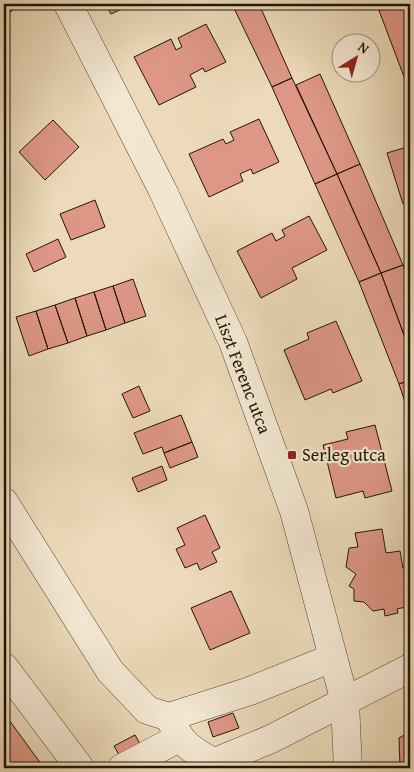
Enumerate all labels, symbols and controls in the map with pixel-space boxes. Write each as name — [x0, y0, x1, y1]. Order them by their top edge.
north arrow — [332, 32, 382, 82]
text: N — [354, 37, 374, 59]
street label: Liszt Ferenc utca — [208, 310, 279, 438]
place label: Serleg utca — [302, 441, 386, 468]
marker: Serleg utca — [286, 449, 298, 461]

